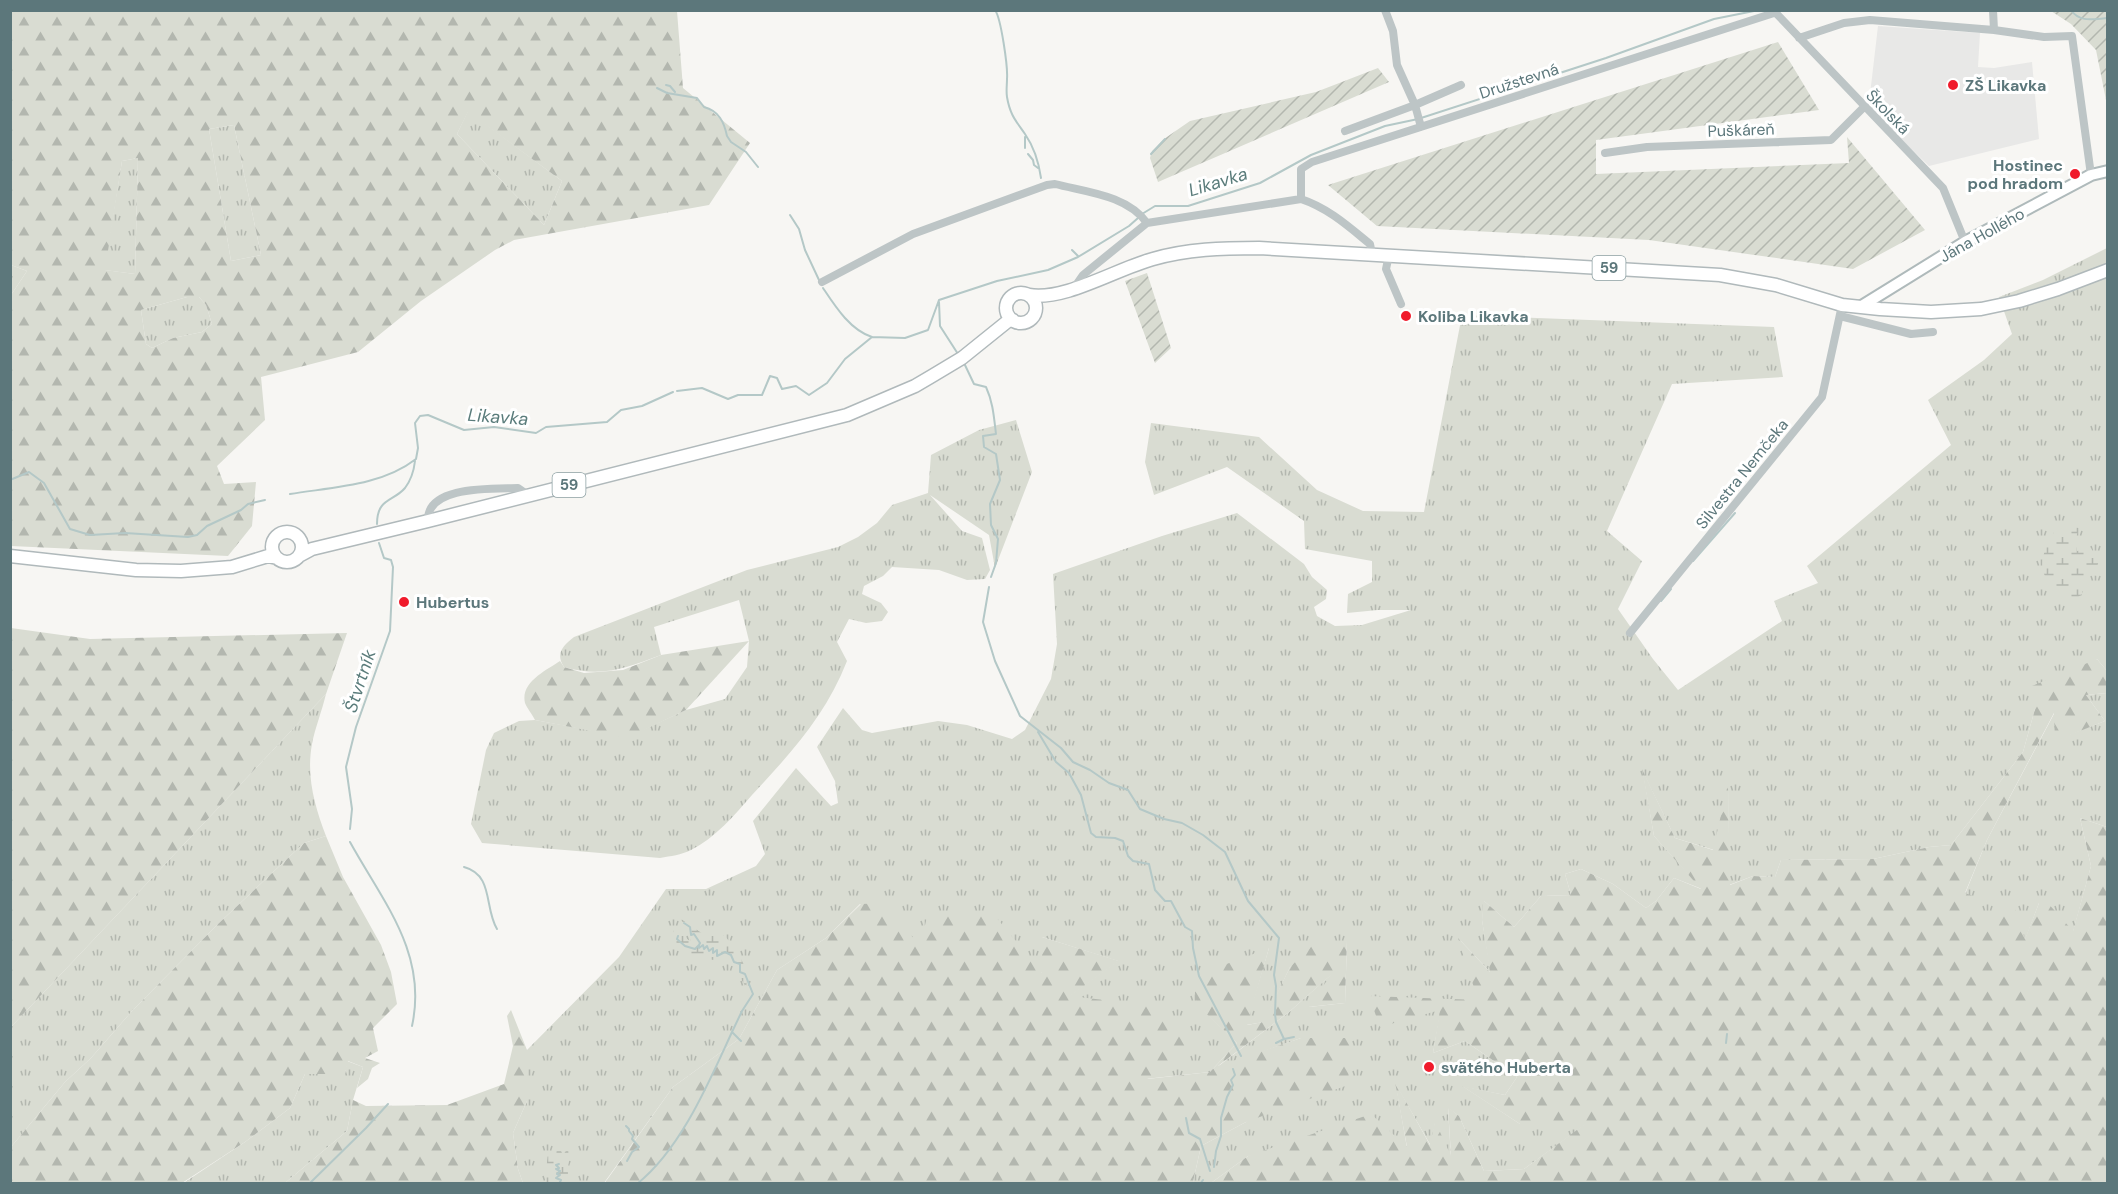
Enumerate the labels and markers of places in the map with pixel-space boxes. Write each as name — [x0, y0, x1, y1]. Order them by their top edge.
place label: ZŠ Likavka — [1965, 75, 2046, 96]
marker: ZŠ Likavka — [1946, 78, 1960, 92]
place label: Hostinec pod hradom — [1967, 155, 2063, 194]
marker: Hostinec pod hradom — [2068, 167, 2082, 181]
place label: Koliba Likavka — [1418, 306, 1529, 327]
marker: Koliba Likavka — [1399, 309, 1413, 323]
place label: Hubertus — [416, 592, 489, 613]
marker: Hubertus — [397, 595, 411, 609]
place label: svätého Huberta — [1441, 1057, 1571, 1078]
marker: svätého Huberta — [1422, 1060, 1436, 1074]

